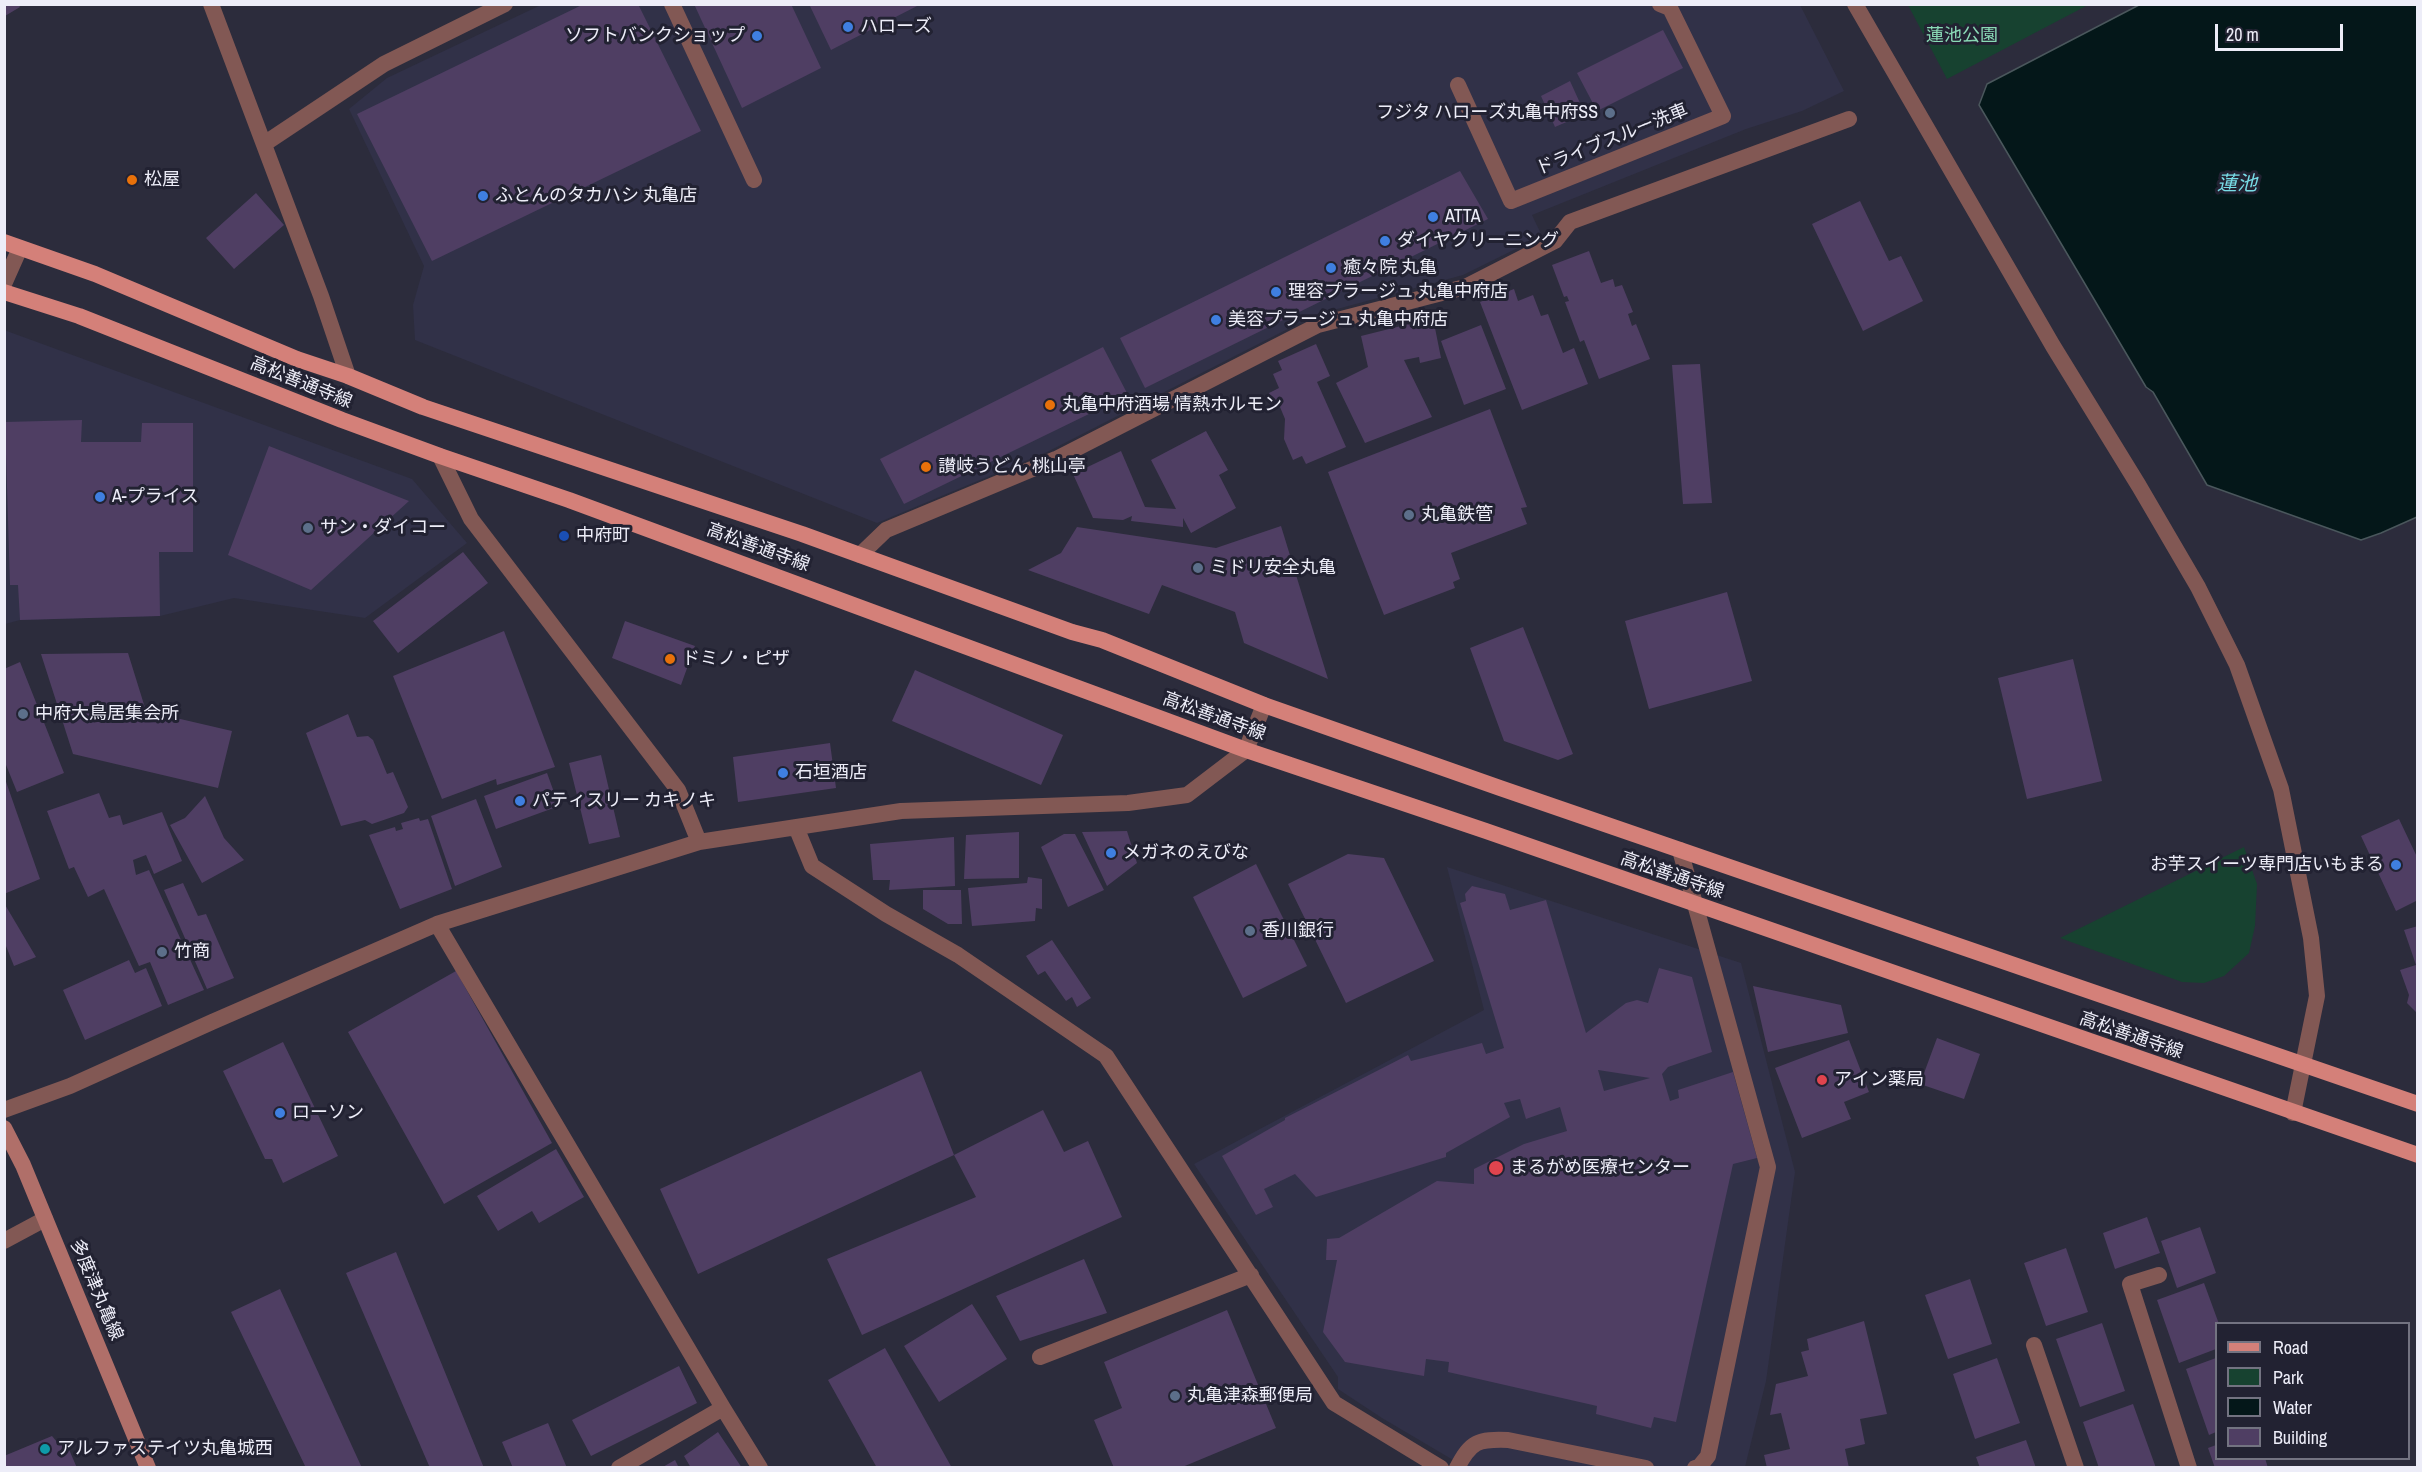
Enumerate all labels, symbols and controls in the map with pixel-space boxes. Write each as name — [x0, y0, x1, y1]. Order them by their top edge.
scale bar — [2218, 12, 2346, 50]
place label: ハローズ — [860, 16, 932, 38]
marker: ハローズ — [841, 20, 855, 34]
text: 20 m — [2226, 22, 2259, 47]
place label: ソフトバンクショップ — [565, 25, 745, 47]
park label: 蓮池公園 — [1926, 25, 1998, 47]
marker: ソフトバンクショップ — [750, 29, 764, 43]
street label: ドライブスルー洗車 — [1533, 100, 1691, 180]
place label: フジタ ハローズ丸亀中府SS — [1376, 102, 1598, 124]
marker: フジタ ハローズ丸亀中府SS — [1603, 106, 1617, 120]
place label: 松屋 — [144, 169, 180, 191]
marker: 松屋 — [125, 173, 139, 187]
water label: 蓮池 — [2217, 173, 2257, 197]
place label: ふとんのタカハシ 丸亀店 — [495, 185, 697, 207]
marker: ふとんのタカハシ 丸亀店 — [476, 189, 490, 203]
place label: ATTA — [1445, 206, 1481, 228]
marker: ATTA — [1426, 210, 1440, 224]
place label: ダイヤクリーニング — [1397, 230, 1559, 252]
marker: ダイヤクリーニング — [1378, 234, 1392, 248]
place label: 癒々院 丸亀 — [1343, 257, 1437, 279]
marker: 癒々院 丸亀 — [1324, 261, 1338, 275]
place label: 理容プラージュ 丸亀中府店 — [1288, 281, 1508, 303]
marker: 理容プラージュ 丸亀中府店 — [1269, 285, 1283, 299]
place label: 美容プラージュ 丸亀中府店 — [1228, 309, 1448, 331]
marker: 美容プラージュ 丸亀中府店 — [1209, 313, 1223, 327]
street label: 高松善通寺線 — [247, 353, 355, 413]
place label: 丸亀中府酒場 情熱ホルモン — [1062, 394, 1282, 416]
marker: 丸亀中府酒場 情熱ホルモン — [1043, 398, 1057, 412]
place label: 讃岐うどん 桃山亭 — [938, 456, 1086, 478]
marker: 讃岐うどん 桃山亭 — [919, 460, 933, 474]
place label: A-プライス — [112, 486, 199, 508]
marker: A-プライス — [93, 490, 107, 504]
place label: 丸亀鉄管 — [1421, 504, 1493, 526]
marker: 丸亀鉄管 — [1402, 508, 1416, 522]
place label: サン・ダイコー — [320, 517, 446, 539]
street label: 高松善通寺線 — [704, 519, 812, 577]
marker: サン・ダイコー — [301, 521, 315, 535]
place label: 中府町 — [576, 525, 630, 547]
marker: 中府町 — [557, 529, 571, 543]
place label: ミドリ安全丸亀 — [1210, 557, 1336, 579]
marker: ミドリ安全丸亀 — [1191, 561, 1205, 575]
place label: ドミノ・ピザ — [682, 648, 790, 670]
marker: ドミノ・ピザ — [663, 652, 677, 666]
street label: 高松善通寺線 — [1160, 688, 1268, 746]
place label: 中府大鳥居集会所 — [35, 703, 179, 725]
marker: 中府大鳥居集会所 — [16, 707, 30, 721]
place label: 石垣酒店 — [795, 762, 867, 784]
marker: 石垣酒店 — [776, 766, 790, 780]
place label: パティスリー カキノキ — [532, 790, 716, 812]
marker: パティスリー カキノキ — [513, 794, 527, 808]
place label: メガネのえびな — [1123, 842, 1249, 864]
marker: メガネのえびな — [1104, 846, 1118, 860]
street label: 高松善通寺線 — [1617, 848, 1727, 904]
place label: お芋スイーツ専門店いもまる — [2150, 854, 2384, 876]
marker: お芋スイーツ専門店いもまる — [2389, 858, 2403, 872]
place label: 香川銀行 — [1262, 920, 1334, 942]
marker: 香川銀行 — [1243, 924, 1257, 938]
place label: 竹商 — [174, 941, 210, 963]
marker: 竹商 — [155, 945, 169, 959]
street label: 高松善通寺線 — [2076, 1008, 2186, 1064]
place label: アイン薬局 — [1834, 1069, 1924, 1091]
marker: アイン薬局 — [1815, 1073, 1829, 1087]
place label: ローソン — [292, 1102, 364, 1124]
marker: ローソン — [273, 1106, 287, 1120]
place label: まるがめ医療センター — [1510, 1157, 1690, 1179]
marker: まるがめ医療センター — [1487, 1159, 1505, 1177]
street label: 多度津丸亀線 — [65, 1236, 127, 1344]
legend — [2215, 1322, 2410, 1460]
text: Road — [2273, 1335, 2308, 1360]
text: Park — [2273, 1365, 2303, 1390]
place label: 丸亀津森郵便局 — [1187, 1385, 1313, 1407]
marker: 丸亀津森郵便局 — [1168, 1389, 1182, 1403]
text: Water — [2273, 1395, 2312, 1420]
text: Building — [2273, 1425, 2327, 1450]
place label: アルファステイツ丸亀城西 — [57, 1438, 273, 1460]
marker: アルファステイツ丸亀城西 — [38, 1442, 52, 1456]

